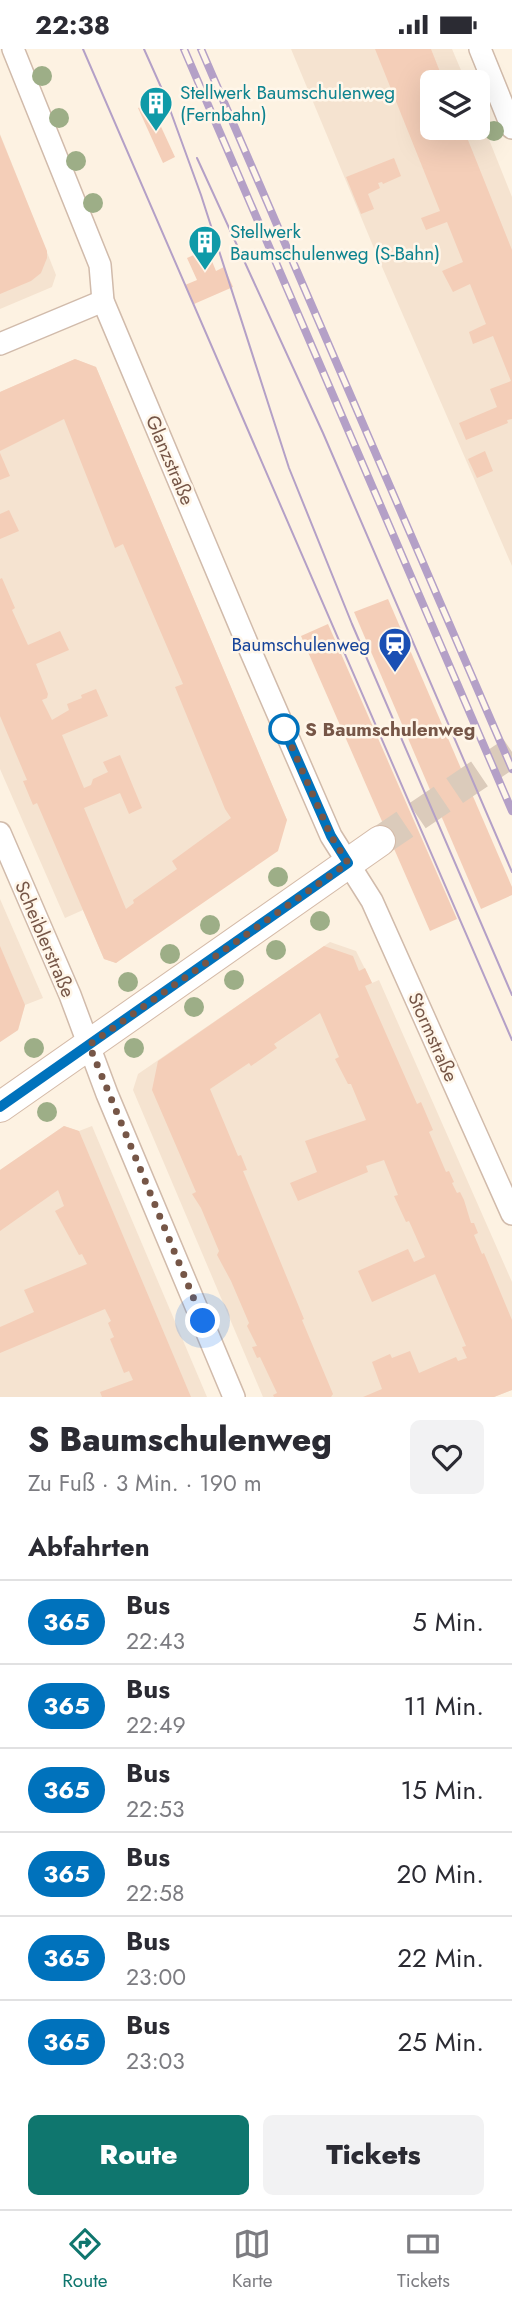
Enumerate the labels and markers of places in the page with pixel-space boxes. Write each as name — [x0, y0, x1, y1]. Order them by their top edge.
place label: Stellwerk Baumschulenweg (Fernbahn) — [180, 79, 395, 128]
building icon: Stellwerk Baumschulenweg (Fernbahn) — [137, 84, 175, 133]
place label: Stellwerk Baumschulenweg (S-Bahn) — [230, 218, 440, 267]
building icon: Stellwerk Baumschulenweg (S-Bahn) — [186, 223, 224, 272]
station icon: Baumschulenweg — [376, 625, 414, 674]
place label: Baumschulenweg — [231, 631, 370, 658]
marker: S Baumschulenweg — [269, 714, 299, 744]
place label: S Baumschulenweg — [305, 716, 475, 743]

